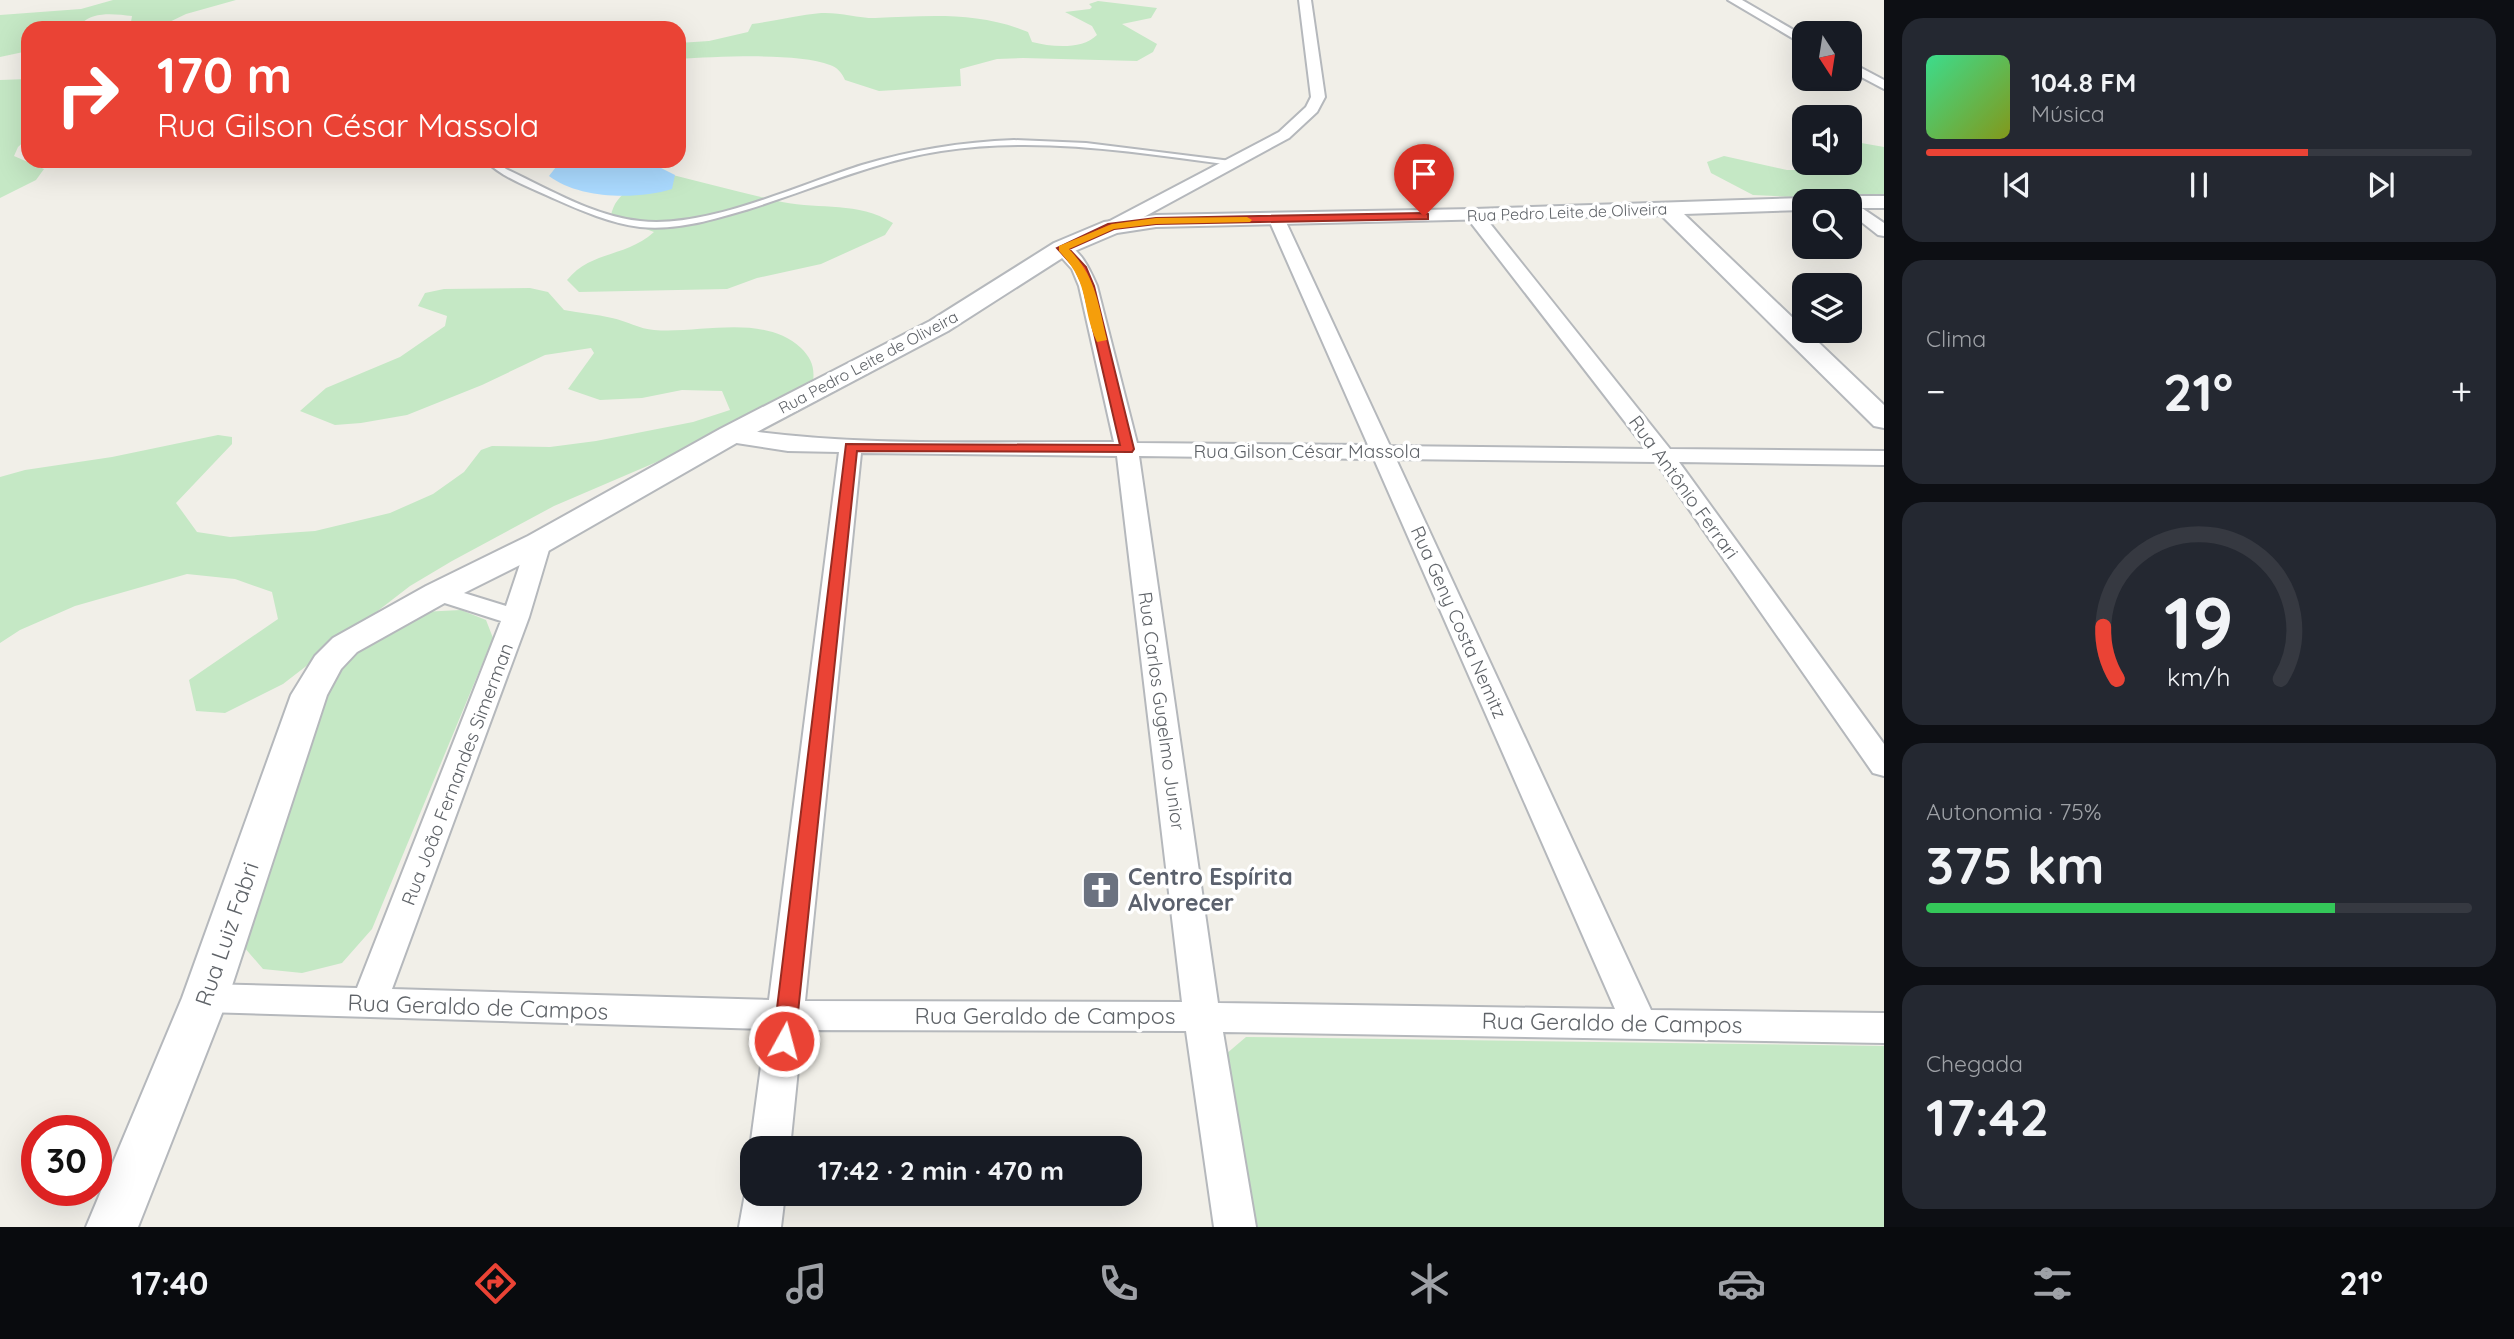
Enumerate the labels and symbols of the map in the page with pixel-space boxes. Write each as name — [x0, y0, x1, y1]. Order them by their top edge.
north arrow — [1792, 21, 1862, 91]
pin — [1394, 144, 1454, 216]
street label: Rua Pedro Leite de Oliveira — [1467, 199, 1667, 225]
street label: Rua Pedro Leite de Oliveira — [775, 306, 961, 418]
street label: Rua Antônio Ferrari — [1624, 411, 1744, 563]
street label: Rua Gilson César Massola — [1194, 439, 1420, 463]
street label: Rua Geny Costa Nemitz — [1406, 522, 1512, 722]
street label: Rua Carlos Gugelmo Junior — [1133, 590, 1191, 833]
street label: Rua João Fernandes Simerman — [396, 640, 518, 908]
street label: Rua Luiz Fabri — [188, 858, 265, 1010]
place label: Centro Espírita Alvorecer — [1128, 862, 1293, 917]
church icon: Centro Espírita Alvorecer — [1080, 869, 1122, 911]
street label: Rua Geraldo de Campos — [347, 987, 609, 1026]
street label: Rua Geraldo de Campos — [915, 1001, 1175, 1030]
position arrow — [747, 1004, 821, 1078]
street label: Rua Geraldo de Campos — [1481, 1006, 1743, 1039]
speed limit sign: 30 — [21, 1115, 112, 1206]

